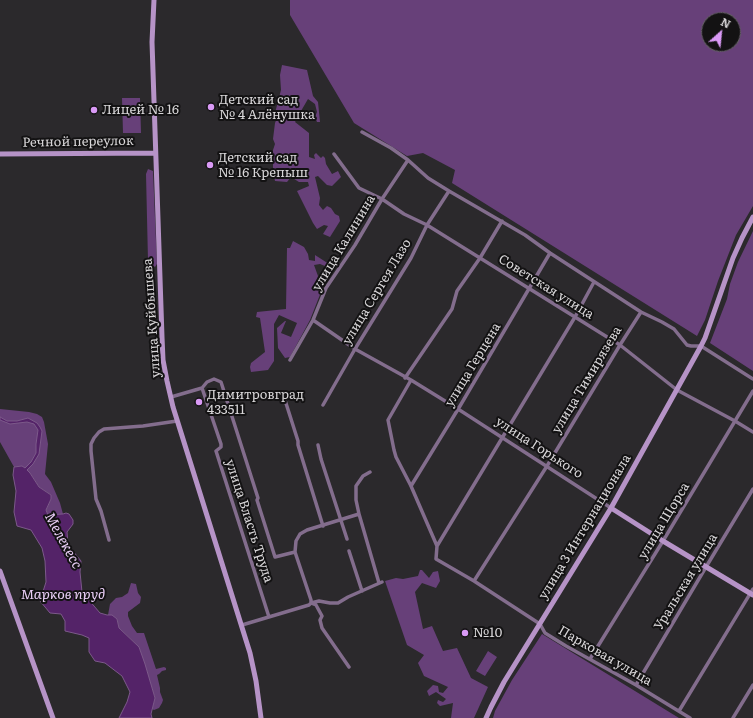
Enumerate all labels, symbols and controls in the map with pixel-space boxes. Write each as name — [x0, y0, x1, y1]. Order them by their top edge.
north arrow — [701, 12, 741, 52]
text: N — [718, 13, 734, 31]
place label: Детский сад № 4 Алёнушка — [219, 92, 315, 123]
place label: Лицей № 16 — [102, 102, 179, 118]
marker: Детский сад № 4 Алёнушка — [206, 102, 216, 112]
marker: Лицей № 16 — [89, 105, 99, 115]
street label: Речной переулок — [22, 133, 134, 151]
place label: Детский сад № 16 Крепыш — [218, 150, 308, 181]
marker: Детский сад № 16 Крепыш — [205, 160, 215, 170]
street label: улица Калинина — [309, 192, 379, 294]
street label: улица Сергея Лазо — [339, 236, 415, 348]
street label: Советская улица — [495, 251, 597, 323]
street label: улица Куйбышева — [140, 258, 164, 378]
street label: улица Герцена — [442, 320, 504, 410]
street label: улица Тимирязева — [549, 324, 625, 436]
place label: Димитровград 433511 — [207, 387, 304, 418]
marker: Димитровград 433511 — [194, 397, 204, 407]
street label: улица Горького — [492, 414, 586, 482]
street label: улица 3 Интернационала — [535, 452, 635, 602]
street label: улица Власть Труда — [222, 457, 276, 585]
street label: улица Щорса — [635, 480, 693, 562]
water label: Мелекесс — [41, 510, 85, 572]
street label: Уральская улица — [651, 531, 721, 633]
water label: Марков пруд — [21, 587, 105, 603]
street label: Парковая улица — [555, 623, 655, 689]
place label: №10 — [473, 625, 502, 641]
marker: №10 — [460, 628, 470, 638]

